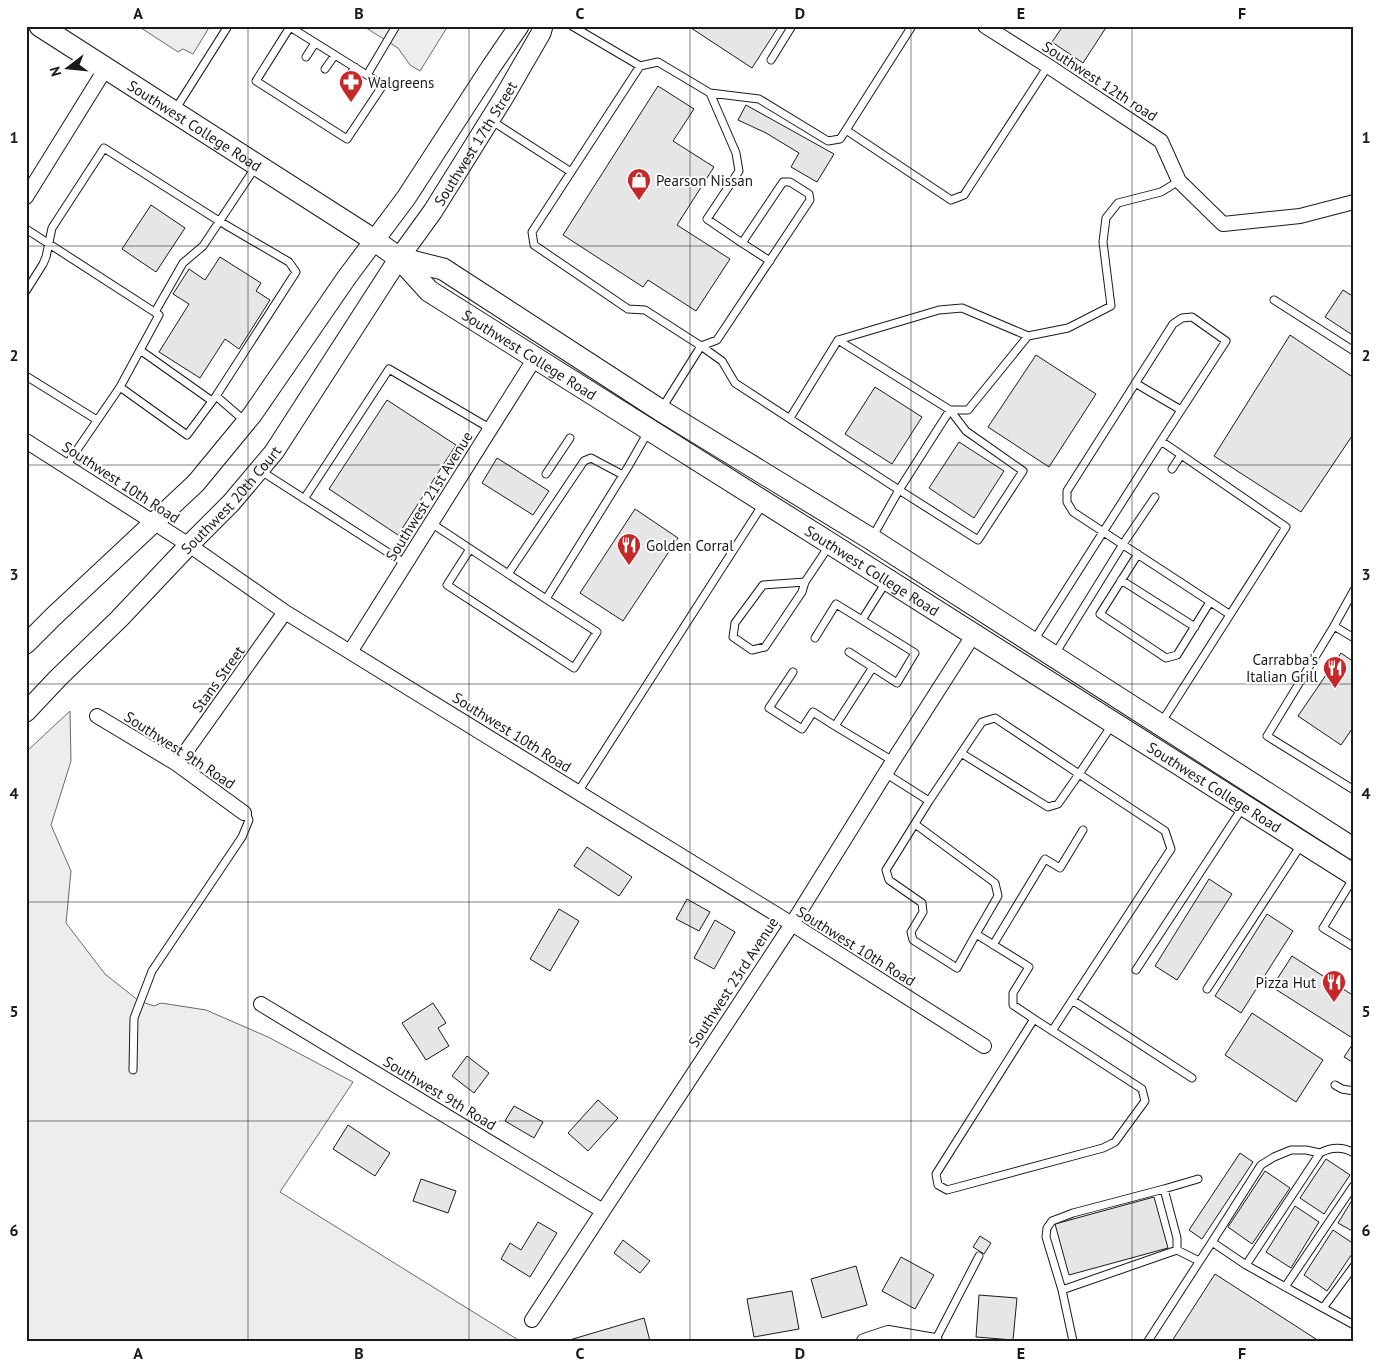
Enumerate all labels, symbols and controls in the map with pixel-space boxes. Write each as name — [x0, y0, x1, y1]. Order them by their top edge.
text: A — [133, 3, 143, 23]
text: B — [354, 3, 364, 23]
text: C — [576, 3, 585, 23]
text: D — [795, 3, 805, 23]
text: E — [1017, 3, 1025, 23]
text: F — [1238, 3, 1246, 23]
street label: Southwest 12th road — [1039, 37, 1161, 125]
north arrow — [42, 42, 92, 92]
text: N — [46, 65, 65, 78]
pharmacy icon: Walgreens — [338, 69, 364, 103]
place label: Walgreens — [368, 73, 434, 92]
street label: Southwest College Road — [124, 75, 265, 175]
street label: Southwest 17th Street — [429, 78, 521, 209]
text: 1 — [9, 127, 19, 147]
text: 1 — [1361, 127, 1371, 147]
shop icon: Pearson Nissan — [626, 167, 652, 201]
place label: Pearson Nissan — [656, 171, 753, 190]
street label: Southwest College Road — [459, 305, 600, 404]
text: 2 — [9, 345, 19, 365]
text: 2 — [1361, 345, 1371, 365]
street label: Southwest 21st Avenue — [381, 428, 477, 564]
street label: Southwest 10th Road — [59, 437, 183, 527]
street label: Southwest 20th Court — [176, 442, 285, 558]
street label: Southwest College Road — [802, 521, 943, 620]
restaurant icon: Golden Corral — [616, 532, 642, 566]
place label: Golden Corral — [646, 536, 734, 555]
text: 3 — [9, 564, 19, 584]
text: 3 — [1361, 564, 1371, 584]
street label: Stans Street — [188, 642, 248, 716]
place label: Carrabba's Italian Grill — [1246, 650, 1319, 686]
restaurant icon: Carrabba's Italian Grill — [1322, 655, 1348, 689]
street label: Southwest 10th Road — [449, 688, 575, 776]
street label: Southwest 9th Road — [121, 707, 239, 793]
street label: Southwest College Road — [1144, 737, 1285, 836]
text: 4 — [9, 783, 19, 803]
text: 4 — [1361, 783, 1371, 803]
street label: Southwest 10th Road — [793, 902, 919, 990]
street label: Southwest 23rd Avenue — [684, 913, 782, 1051]
restaurant icon: Pizza Hut — [1321, 969, 1347, 1003]
place label: Pizza Hut — [1255, 973, 1316, 992]
text: 5 — [9, 1001, 19, 1021]
text: 5 — [1361, 1001, 1371, 1021]
street label: Southwest 9th Road — [380, 1052, 500, 1134]
text: 6 — [9, 1220, 19, 1240]
text: 6 — [1361, 1220, 1371, 1240]
text: A — [133, 1343, 143, 1363]
text: B — [354, 1343, 364, 1363]
text: C — [576, 1343, 585, 1363]
text: D — [795, 1343, 805, 1363]
text: E — [1017, 1343, 1025, 1363]
text: F — [1238, 1343, 1246, 1363]

